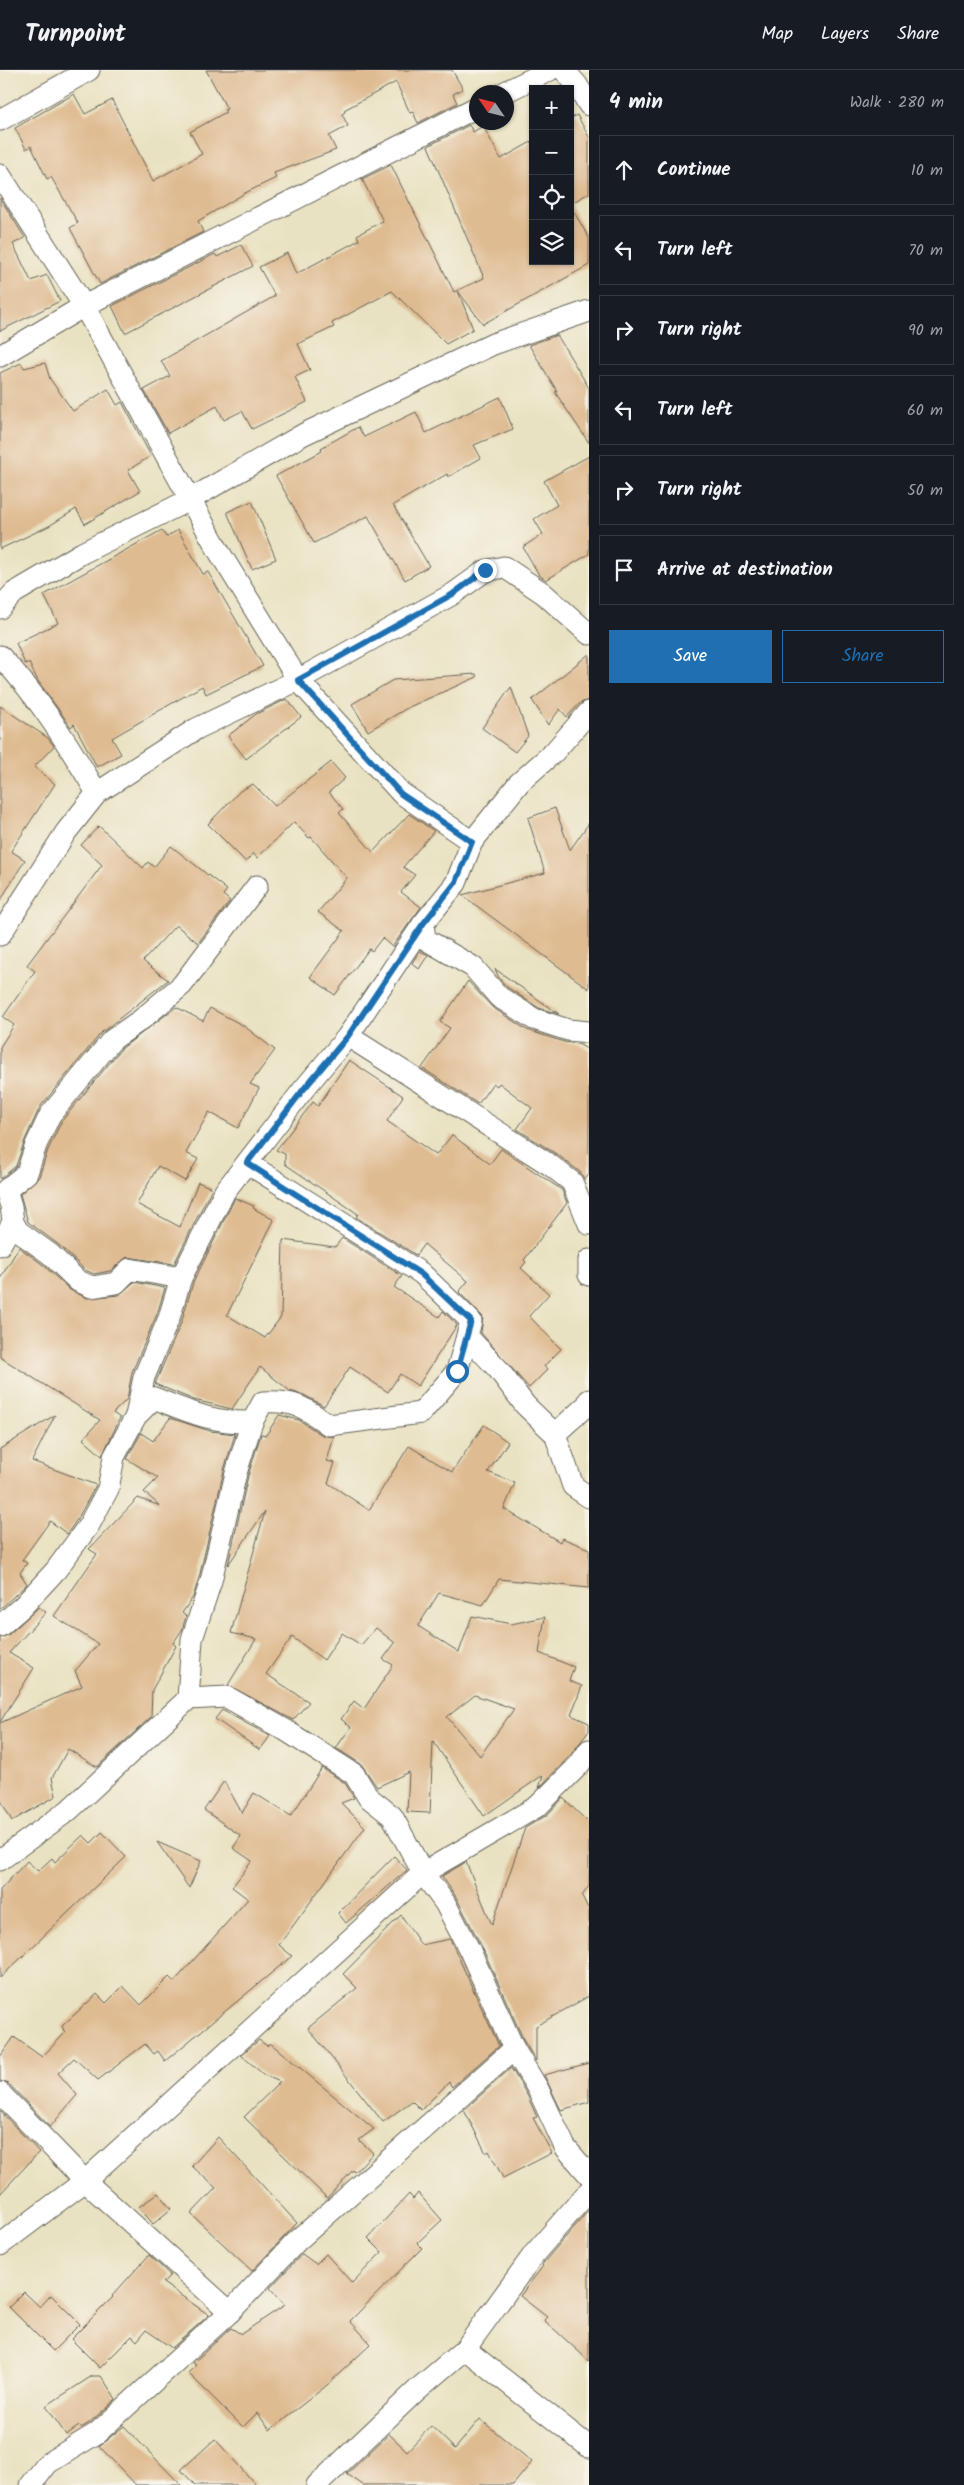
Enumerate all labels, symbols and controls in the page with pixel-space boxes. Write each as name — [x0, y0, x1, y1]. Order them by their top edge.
text: Turnpoint — [25, 15, 126, 54]
text: Map — [762, 20, 793, 49]
text: Layers — [821, 20, 869, 49]
text: Share — [897, 20, 939, 49]
north arrow — [469, 85, 514, 130]
map controls — [529, 85, 574, 265]
button: + — [529, 85, 574, 130]
text: 4 min — [609, 86, 663, 119]
text: Walk · 280 m — [850, 90, 944, 115]
button: − — [529, 130, 574, 175]
text: Continue — [657, 155, 730, 185]
icon: ahead — [610, 156, 638, 184]
text: 10 m — [911, 158, 943, 183]
button: locate — [529, 175, 574, 220]
button: layers — [529, 220, 574, 265]
text: Turn left — [657, 235, 732, 265]
icon: left — [610, 236, 638, 264]
text: 70 m — [908, 238, 943, 263]
text: Turn right — [657, 315, 742, 345]
icon: right — [610, 316, 638, 344]
text: 90 m — [908, 318, 943, 343]
text: Turn left — [657, 395, 732, 425]
icon: left — [610, 396, 638, 424]
text: 60 m — [907, 398, 943, 423]
text: Turn right — [657, 475, 742, 505]
icon: right — [610, 476, 638, 504]
text: 50 m — [907, 478, 943, 503]
text: Arrive at destination — [657, 555, 833, 585]
icon: arrive — [610, 556, 638, 584]
route end — [474, 559, 497, 582]
button: Save — [609, 630, 772, 683]
button: Share — [782, 630, 944, 683]
route start — [446, 1360, 469, 1383]

